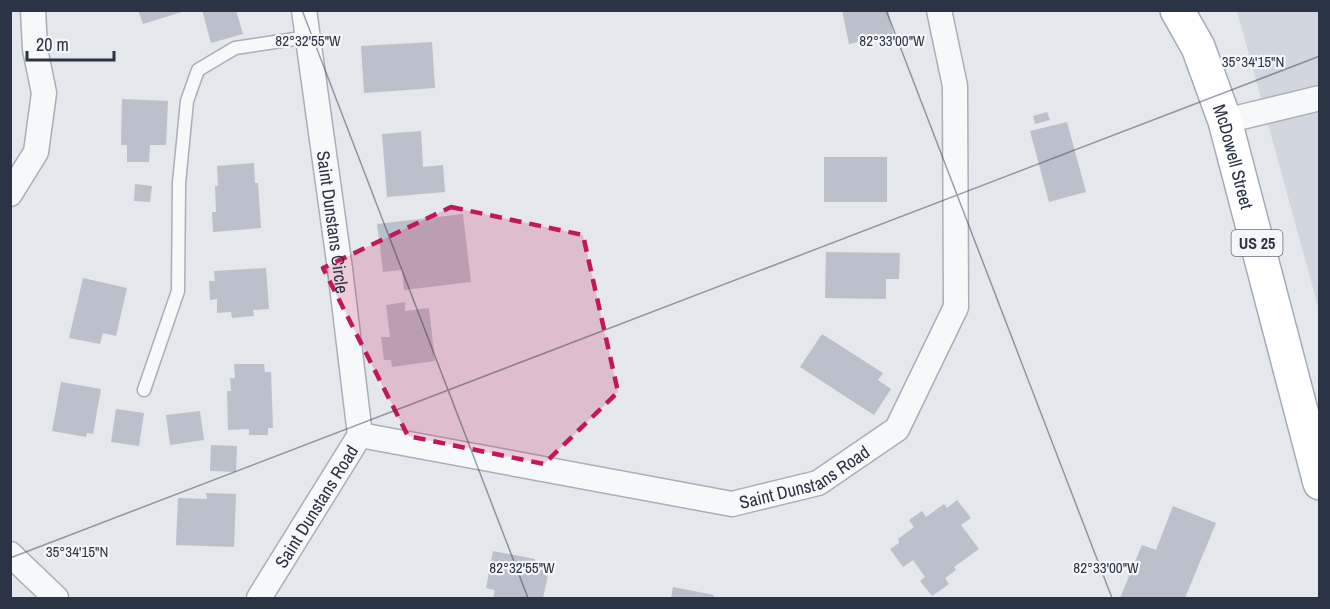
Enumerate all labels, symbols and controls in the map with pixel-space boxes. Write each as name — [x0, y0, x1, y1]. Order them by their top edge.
scale bar — [27, 24, 114, 62]
text: 82°32'55"W — [275, 30, 341, 51]
text: 82°33'00"W — [859, 30, 925, 51]
text: 20 m — [36, 32, 69, 57]
text: 35°34'15"N — [1222, 51, 1284, 72]
street label: McDowell Street — [1207, 101, 1260, 212]
street label: Saint Dunstans Circle — [311, 149, 355, 295]
road number: US 25 — [1232, 230, 1282, 256]
street label: Saint Dunstans Road — [736, 439, 874, 514]
street label: Saint Dunstans Road — [268, 440, 364, 572]
text: 35°34'15"N — [46, 541, 108, 562]
text: 82°32'55"W — [489, 557, 555, 578]
text: 82°33'00"W — [1073, 557, 1139, 578]

